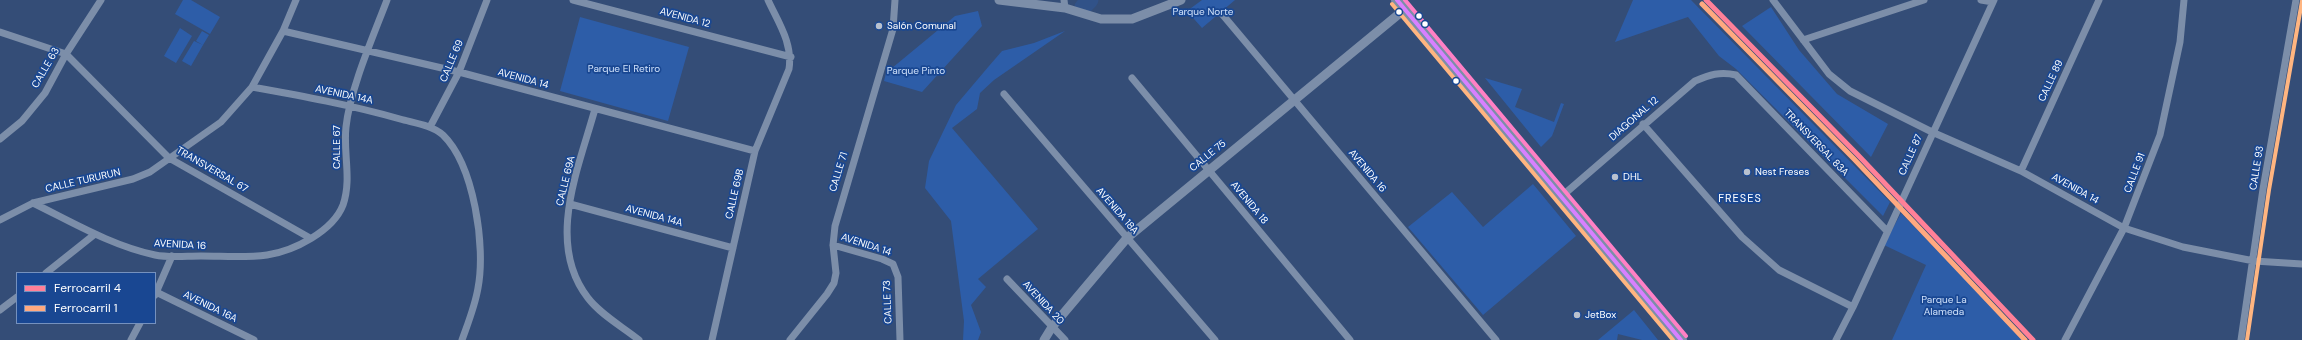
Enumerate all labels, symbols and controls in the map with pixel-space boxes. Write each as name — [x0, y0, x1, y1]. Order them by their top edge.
street label: AVENIDA 12 — [658, 5, 712, 31]
park label: Parque Norte — [1173, 6, 1233, 18]
unlabelled marker — [1394, 7, 1404, 17]
unlabelled marker — [1414, 11, 1424, 21]
unlabelled marker — [1420, 19, 1430, 29]
place label: Salón Comunal — [887, 20, 956, 32]
marker: Salón Comunal — [874, 21, 884, 31]
street label: CALLE 69 — [438, 38, 466, 84]
street label: CALLE 63 — [30, 46, 62, 90]
street label: CALLE 89 — [2036, 58, 2066, 104]
park label: Parque El Retiro — [588, 63, 660, 75]
park label: Parque Pinto — [887, 65, 945, 77]
street label: AVENIDA 14 — [496, 66, 550, 92]
unlabelled marker — [1451, 76, 1461, 86]
street label: AVENIDA 14A — [314, 83, 374, 107]
street label: DIAGONAL 12 — [1607, 94, 1661, 144]
street label: TRANSVERSAL 83A — [1781, 107, 1851, 179]
street label: CALLE 67 — [331, 125, 343, 169]
street label: CALLE 87 — [1897, 133, 1925, 177]
street label: CALLE 75 — [1187, 138, 1229, 174]
street label: TRANSVERSAL 67 — [174, 145, 250, 195]
street label: CALLE 93 — [2248, 145, 2266, 191]
street label: AVENIDA 16 — [1346, 147, 1388, 195]
street label: CALLE 71 — [827, 151, 851, 193]
street label: CALLE 91 — [2122, 151, 2148, 195]
street label: CALLE 69A — [554, 155, 578, 207]
place label: Nest Freses — [1755, 166, 1809, 178]
street label: CALLE TURURUN — [44, 167, 122, 195]
marker: Nest Freses — [1742, 167, 1752, 177]
street label: CALLE 69B — [723, 168, 747, 220]
place label: DHL — [1623, 171, 1642, 183]
street label: AVENIDA 14 — [2049, 171, 2101, 207]
marker: DHL — [1610, 172, 1620, 182]
street label: AVENIDA 18 — [1228, 179, 1270, 227]
street label: AVENIDA 18A — [1093, 185, 1141, 237]
district label: FRESES — [1718, 192, 1762, 206]
street label: AVENIDA 14A — [624, 203, 684, 229]
street label: AVENIDA 14 — [839, 231, 893, 259]
street label: AVENIDA 16 — [154, 238, 206, 252]
legend — [16, 272, 156, 324]
street label: AVENIDA 20 — [1020, 279, 1066, 327]
text: Ferrocarril 4 — [54, 280, 121, 296]
street label: CALLE 73 — [881, 280, 895, 324]
street label: AVENIDA 16A — [181, 289, 239, 325]
park label: Parque La Alameda — [1921, 294, 1967, 318]
text: Ferrocarril 1 — [54, 300, 118, 316]
place label: JetBox — [1585, 309, 1616, 321]
marker: JetBox — [1572, 310, 1582, 320]

